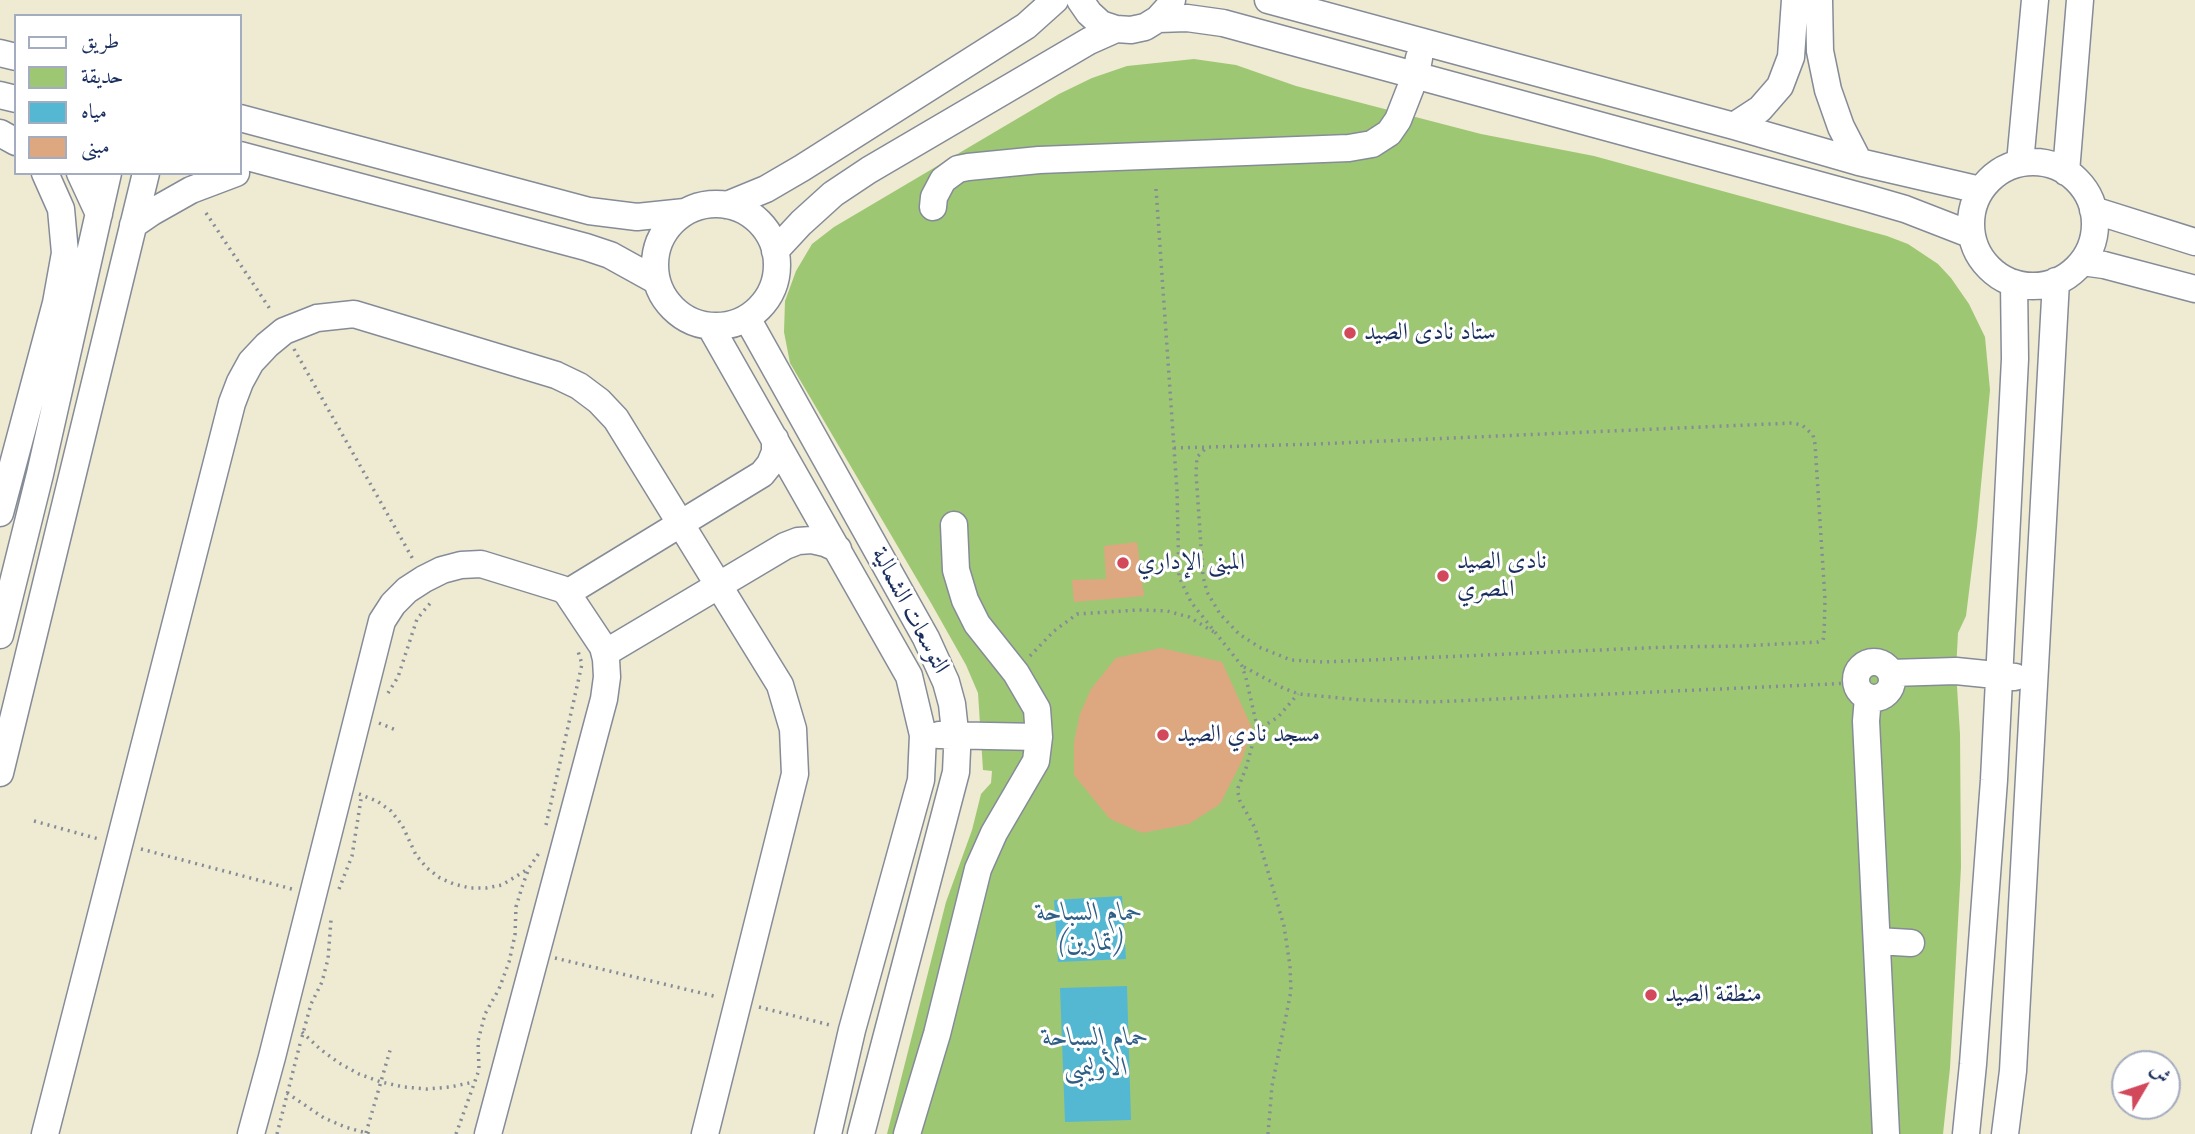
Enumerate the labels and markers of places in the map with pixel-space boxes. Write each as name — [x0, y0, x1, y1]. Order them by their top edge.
place label: ستاد نادى الصيد — [1364, 319, 1496, 347]
marker: ستاد نادى الصيد — [1342, 325, 1358, 341]
place label: نادى الصيد المصري — [1457, 548, 1547, 604]
place label: المبنى الإداري — [1137, 549, 1245, 577]
marker: المبنى الإداري — [1115, 555, 1131, 571]
marker: نادى الصيد المصري — [1435, 568, 1451, 584]
place label: مسجد نادي الصيد — [1177, 721, 1320, 749]
marker: مسجد نادي الصيد — [1155, 727, 1171, 743]
place label: منطقة الصيد — [1665, 981, 1762, 1009]
marker: منطقة الصيد — [1643, 987, 1659, 1003]

